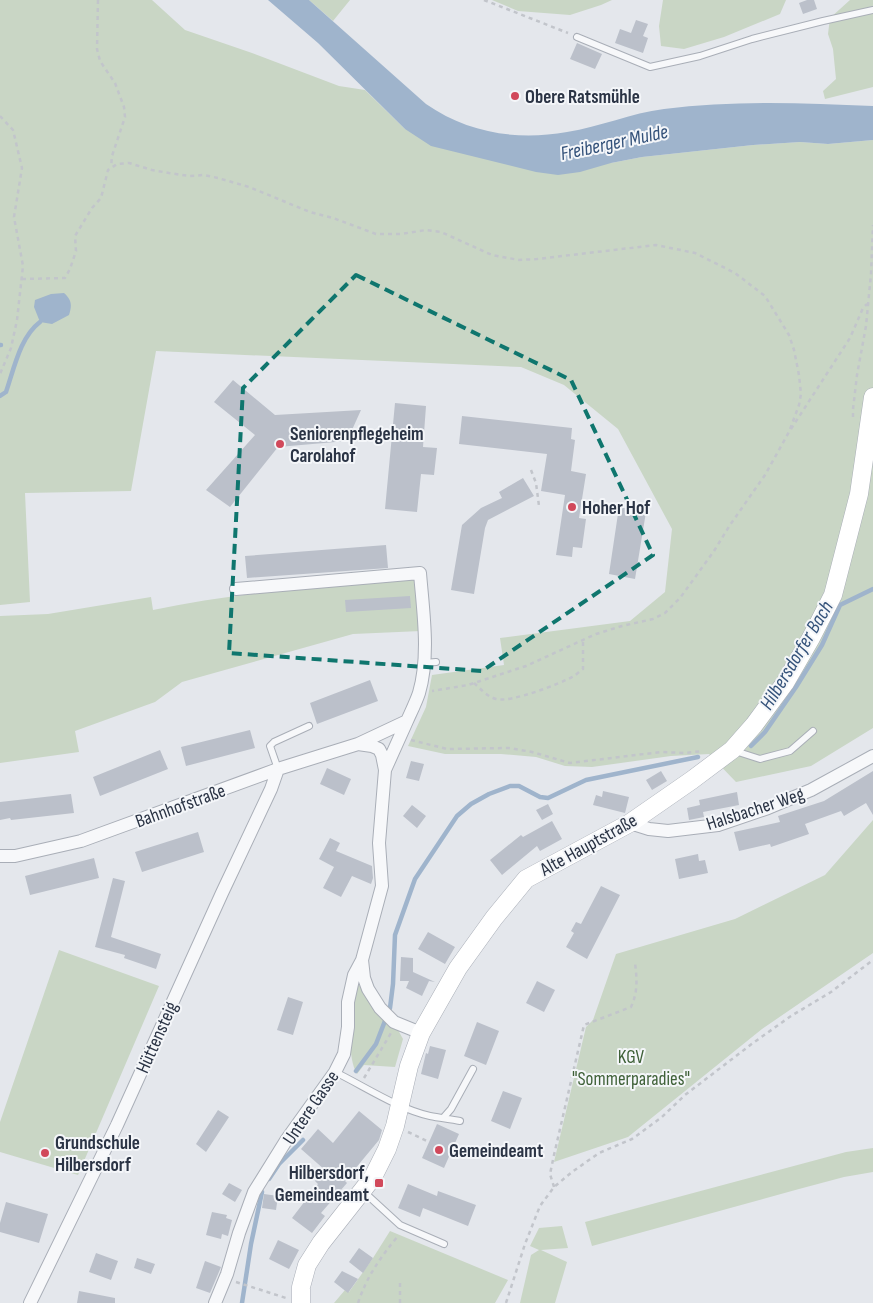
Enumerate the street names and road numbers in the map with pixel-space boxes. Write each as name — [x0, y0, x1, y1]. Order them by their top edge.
street label: Bahnhofstraße — [132, 779, 229, 833]
street label: Halsbacher Weg — [704, 783, 808, 836]
street label: Alte Hauptstraße — [535, 809, 641, 882]
street label: Hüttensteig — [131, 998, 183, 1077]
street label: Untere Gasse — [278, 1066, 344, 1149]

